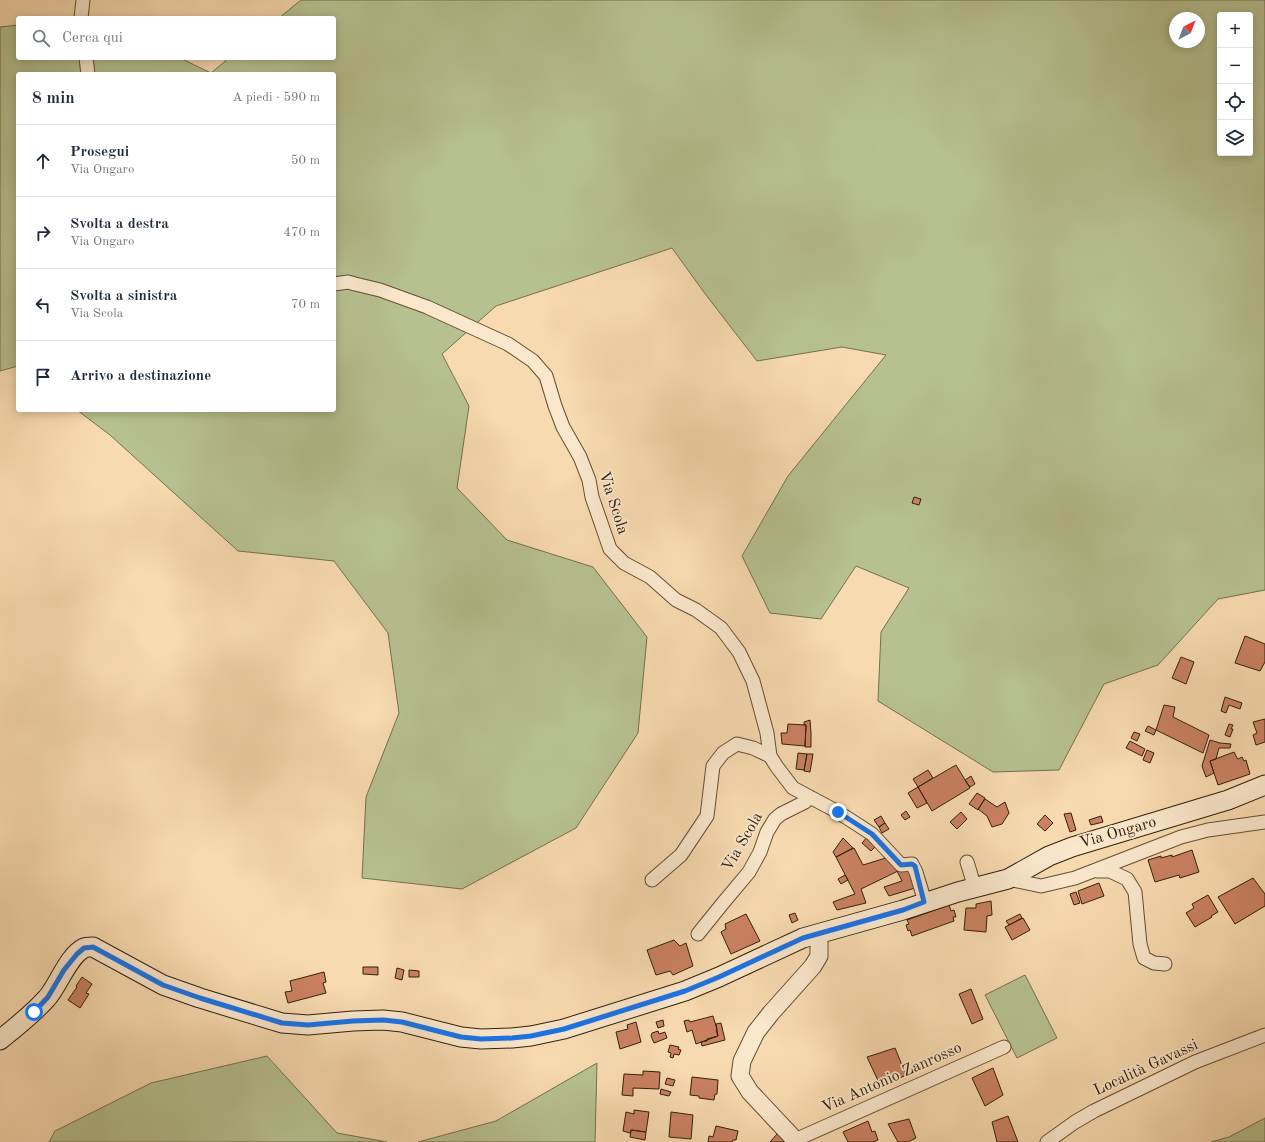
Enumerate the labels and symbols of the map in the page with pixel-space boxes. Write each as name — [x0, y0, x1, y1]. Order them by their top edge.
north arrow — [1169, 12, 1205, 48]
street label: Via Scola — [595, 469, 631, 537]
route end — [829, 803, 847, 821]
street label: Via Scola — [720, 810, 766, 874]
street label: Via Ongaro — [1078, 814, 1158, 852]
route start — [25, 1003, 43, 1021]
street label: Località Gavassi — [1091, 1037, 1201, 1099]
street label: Via Antonio Zanrosso — [820, 1040, 964, 1116]

